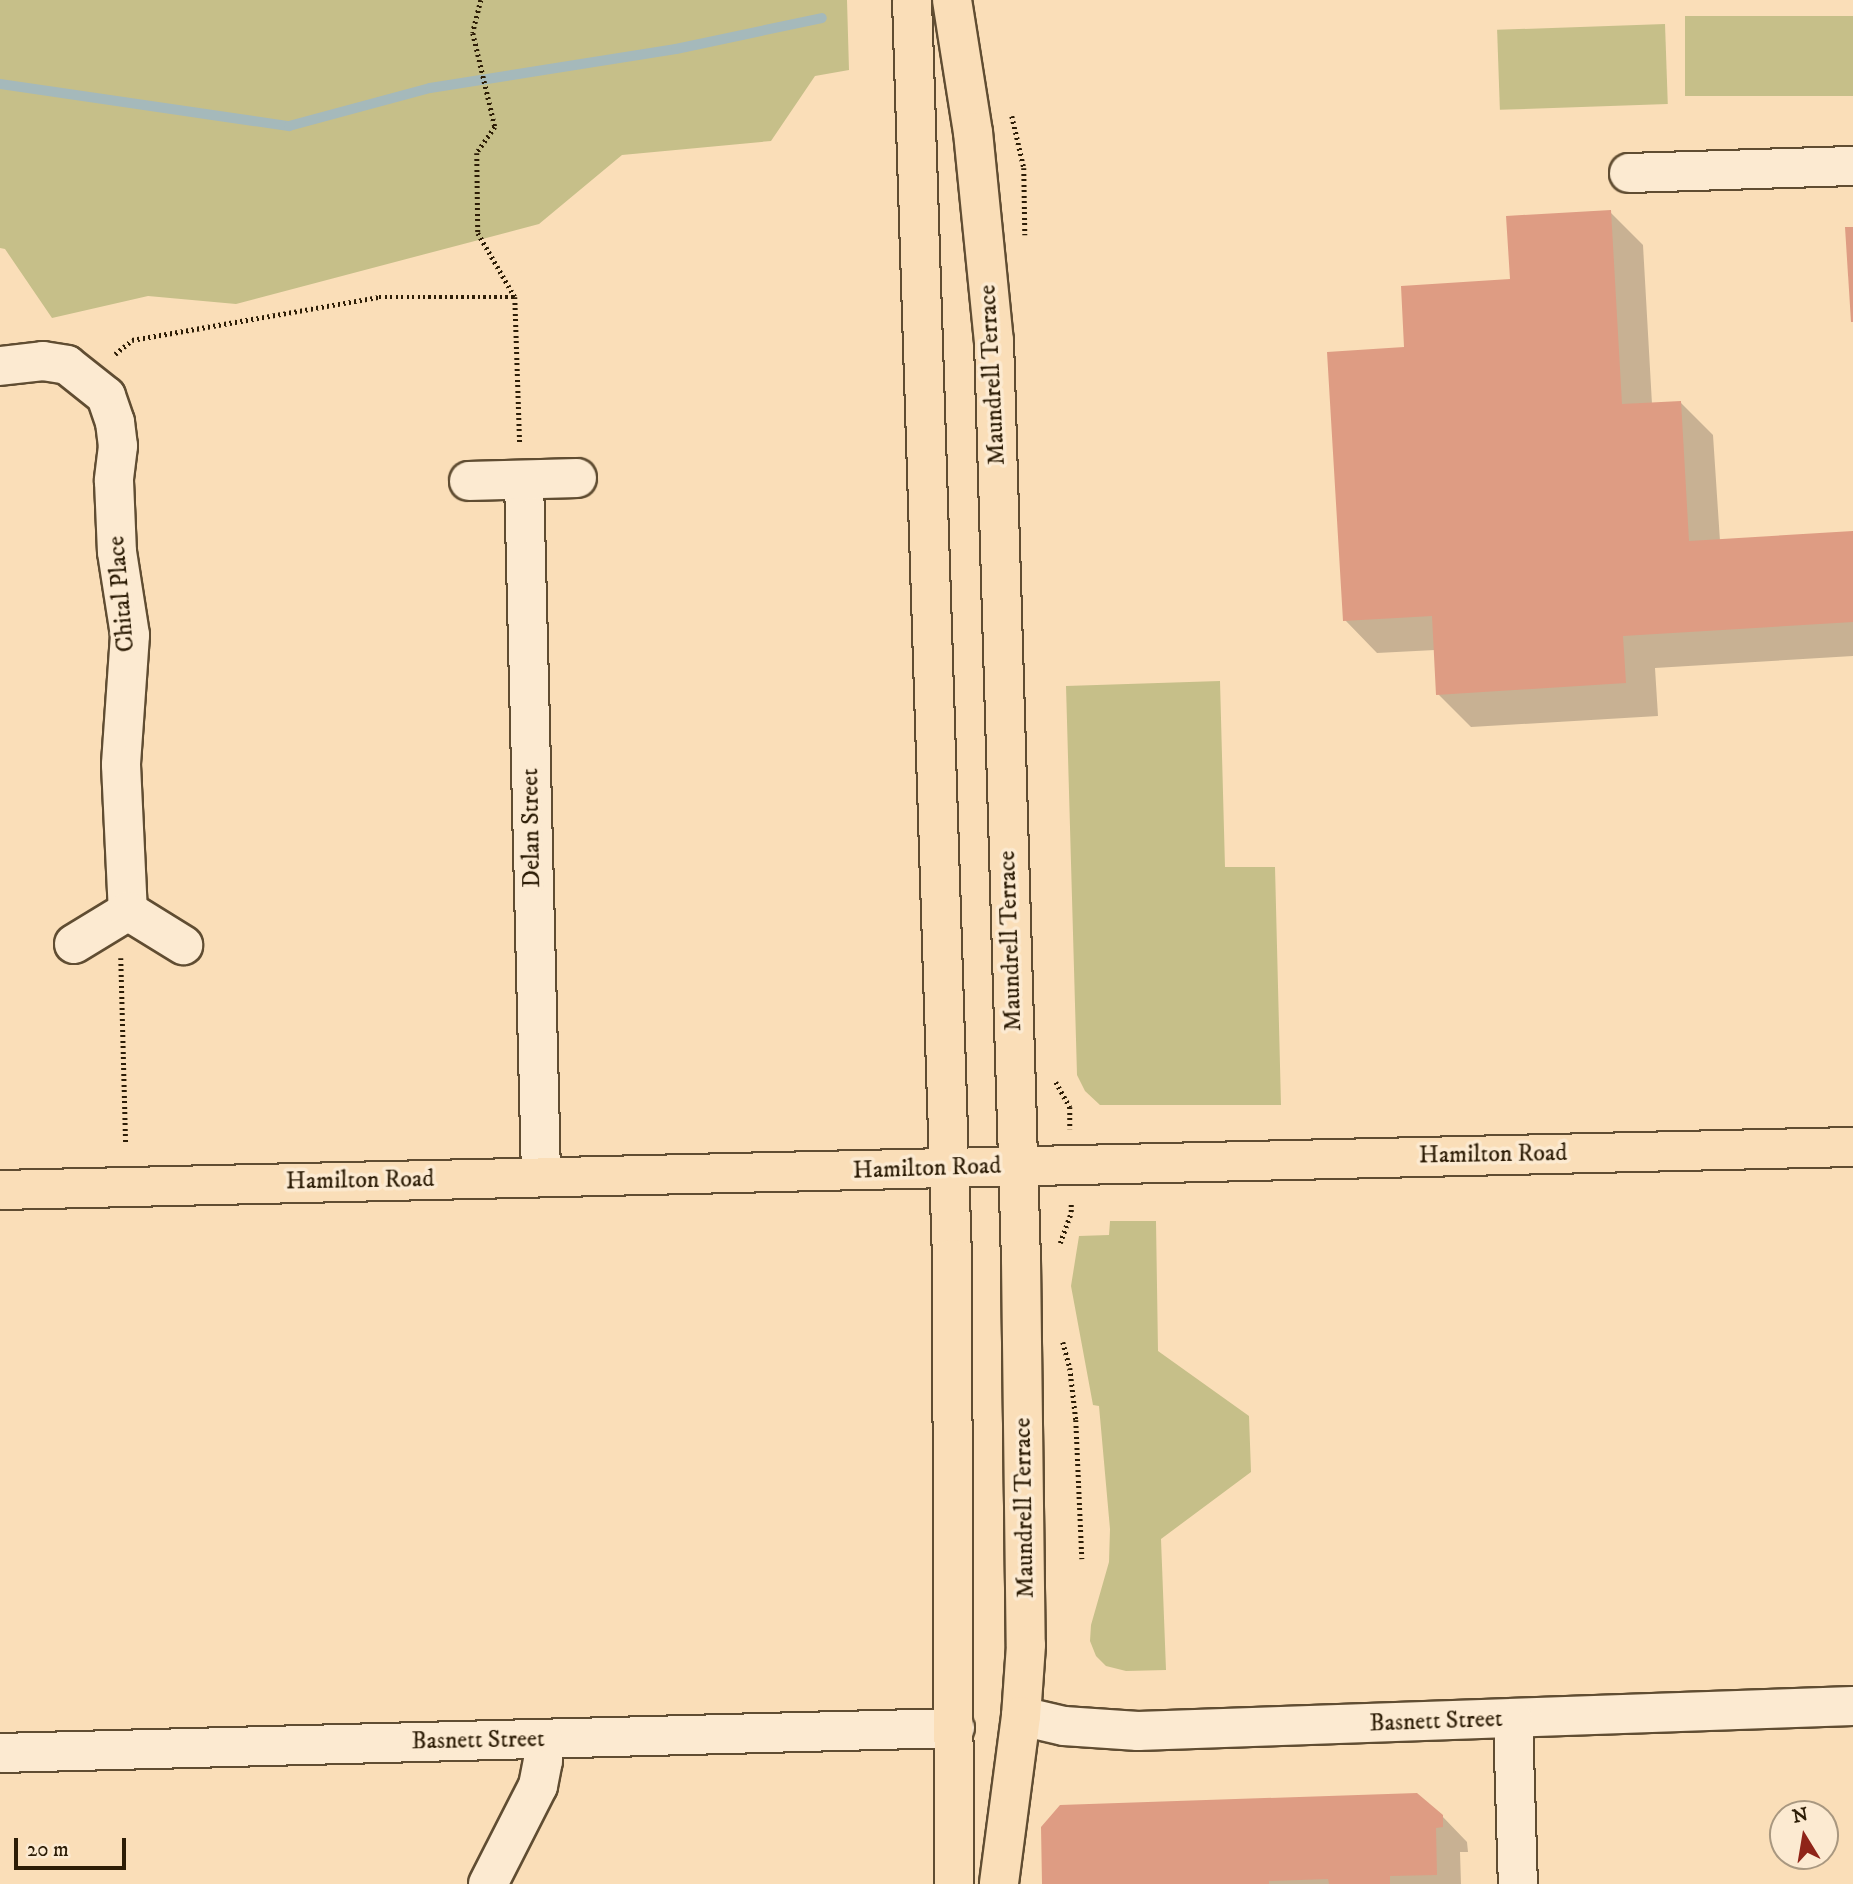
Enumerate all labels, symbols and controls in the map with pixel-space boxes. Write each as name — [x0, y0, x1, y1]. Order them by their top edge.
street label: Maundrell Terrace — [974, 284, 1012, 466]
street label: Chital Place — [103, 535, 141, 653]
street label: Delan Street — [517, 768, 547, 888]
street label: Maundrell Terrace — [993, 850, 1029, 1032]
street label: Hamilton Road — [1419, 1139, 1567, 1171]
street label: Hamilton Road — [852, 1152, 1002, 1186]
street label: Hamilton Road — [286, 1165, 434, 1197]
street label: Maundrell Terrace — [1009, 1417, 1041, 1599]
street label: Basnett Street — [1369, 1705, 1503, 1739]
street label: Basnett Street — [411, 1725, 545, 1757]
north arrow — [1769, 1800, 1839, 1870]
text: N — [1790, 1803, 1810, 1829]
scale bar — [18, 1825, 130, 1869]
text: 20 m — [27, 1837, 69, 1863]

